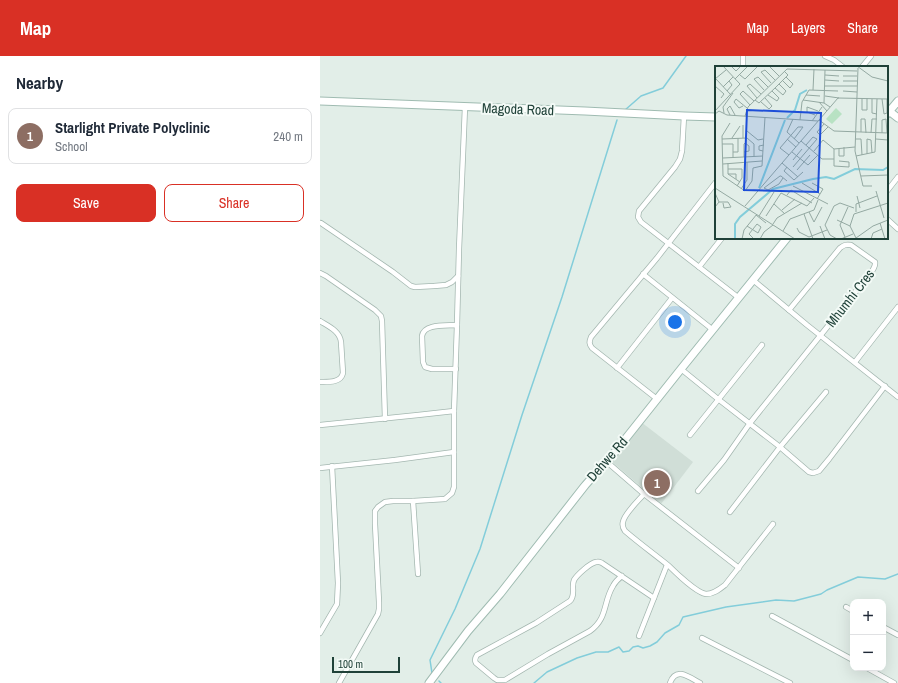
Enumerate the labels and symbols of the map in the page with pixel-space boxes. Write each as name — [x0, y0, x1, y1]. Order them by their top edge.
inset map — [715, 66, 888, 239]
street label: Magoda Road — [482, 99, 554, 119]
street label: Mhumhi Cres — [822, 265, 878, 331]
your location — [665, 312, 685, 332]
street label: Dehwe Rd — [583, 433, 631, 485]
pin: 1 — [644, 468, 670, 498]
scale bar — [332, 655, 400, 674]

